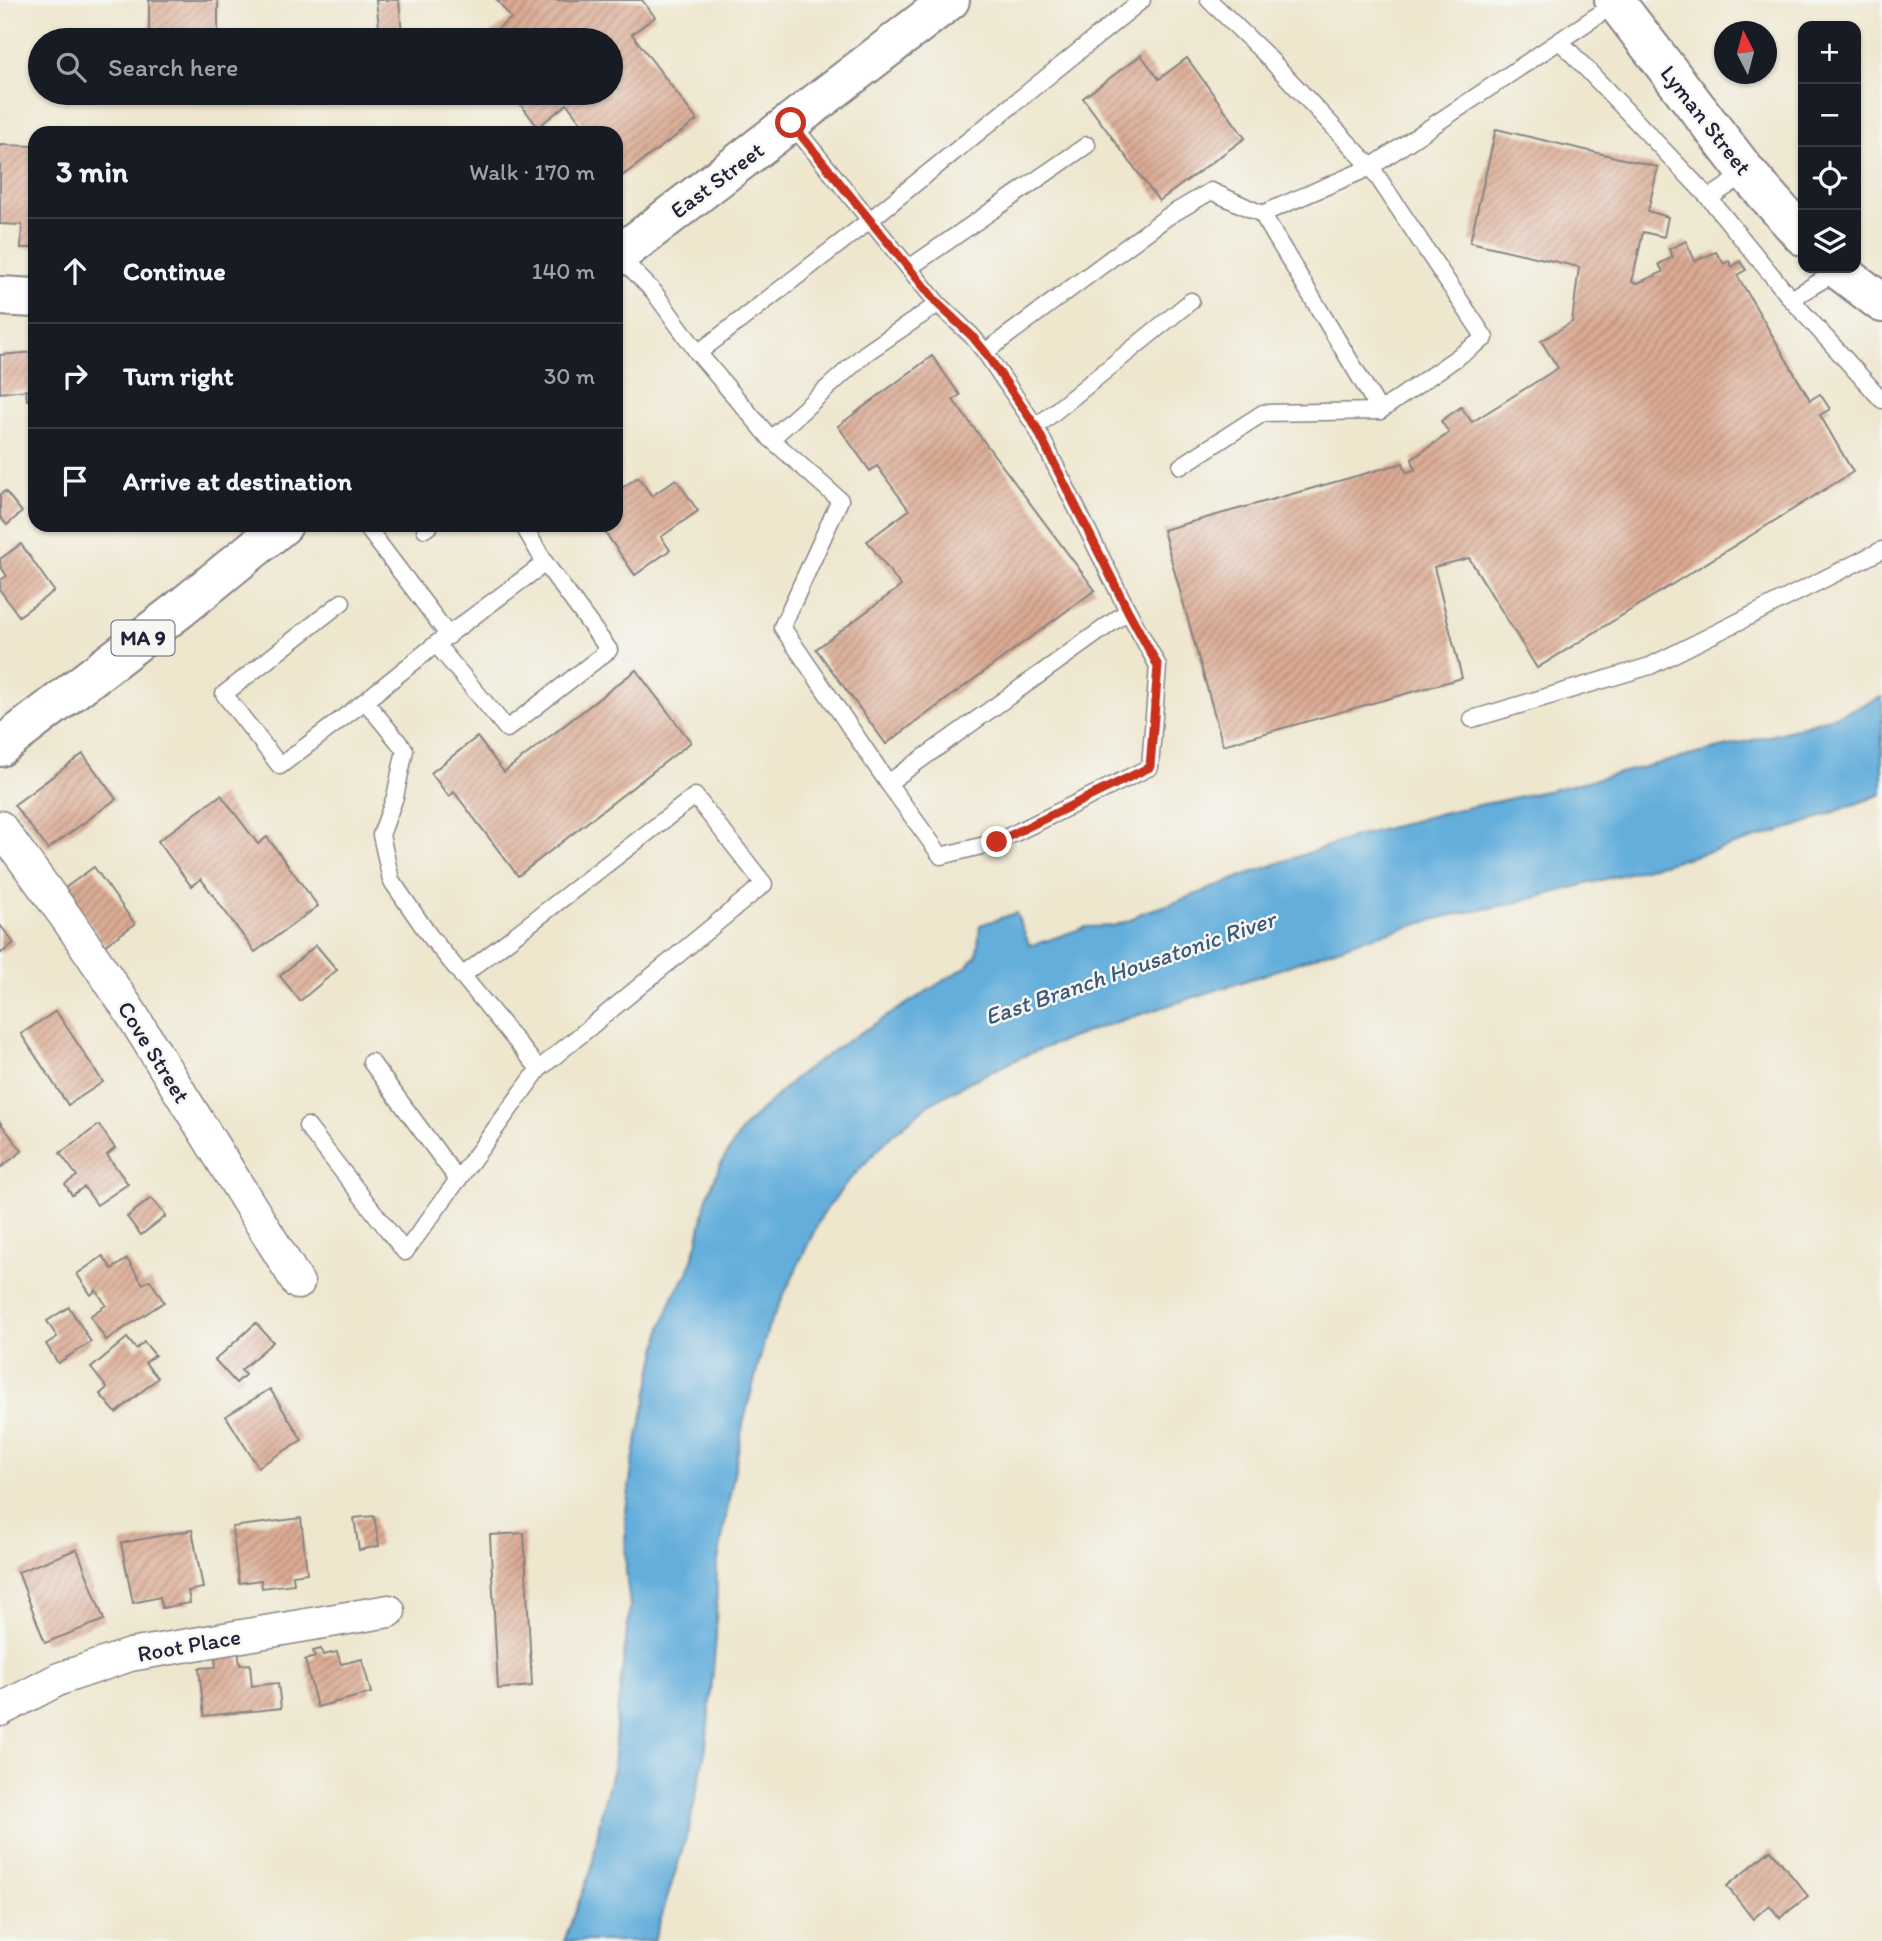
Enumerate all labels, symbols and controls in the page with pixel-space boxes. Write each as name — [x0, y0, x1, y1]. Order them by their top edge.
north arrow — [1714, 21, 1777, 84]
map controls — [1798, 21, 1861, 273]
button: + — [1798, 21, 1861, 84]
search box — [28, 28, 623, 105]
icon: search — [52, 48, 90, 86]
text: Search here — [108, 51, 238, 83]
street label: Lyman Street — [1654, 60, 1758, 181]
button: − — [1798, 84, 1861, 147]
route start — [775, 107, 806, 138]
street label: East Street — [665, 136, 770, 224]
button: locate — [1798, 147, 1861, 210]
text: 3 min — [56, 153, 128, 190]
text: Walk · 170 m — [469, 158, 595, 186]
button: layers — [1798, 210, 1861, 273]
icon: ahead — [56, 252, 94, 290]
text: Continue — [123, 255, 226, 287]
text: 140 m — [532, 257, 595, 285]
icon: right — [56, 357, 94, 395]
text: Turn right — [123, 360, 234, 392]
text: 30 m — [544, 362, 595, 390]
icon: arrive — [56, 462, 94, 500]
text: Arrive at destination — [123, 465, 352, 497]
road number: MA 9 — [111, 620, 174, 656]
route end — [981, 826, 1012, 857]
water label: East Branch Housatonic River — [981, 903, 1281, 1031]
street label: Cove Street — [112, 996, 196, 1108]
street label: Root Place — [135, 1622, 243, 1668]

